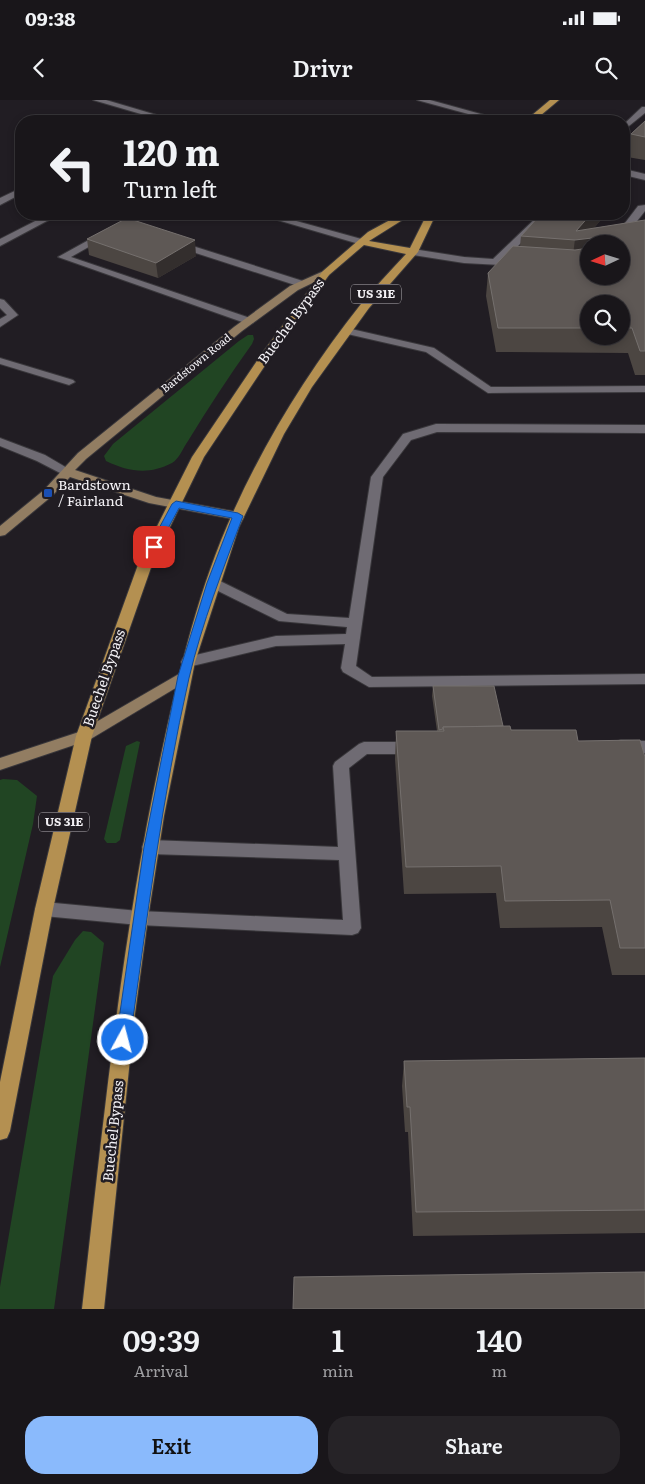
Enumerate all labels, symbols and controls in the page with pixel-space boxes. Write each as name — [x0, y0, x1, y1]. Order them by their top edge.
text: 09:38 — [25, 4, 76, 32]
text: Drivr — [292, 51, 353, 84]
icon: back — [25, 54, 53, 82]
icon: search — [592, 54, 620, 82]
text: 120 m — [123, 125, 220, 177]
icon: left — [40, 135, 105, 200]
text: Turn left — [123, 172, 217, 205]
north arrow — [580, 235, 630, 285]
map controls — [580, 235, 630, 345]
street label: Buechel Bypass — [252, 273, 328, 367]
road number: US 31E — [351, 284, 401, 303]
button: search — [580, 295, 630, 345]
street label: Bardstown Road — [157, 329, 234, 396]
place label: Bardstown / Fairland — [58, 474, 131, 510]
marker: Bardstown / Fairland — [42, 487, 54, 499]
pin — [133, 526, 175, 568]
icon: arrive — [140, 533, 168, 561]
street label: Buechel Bypass — [77, 626, 129, 729]
road number: US 31E — [39, 812, 89, 832]
position arrow — [96, 1013, 148, 1065]
street label: Buechel Bypass — [97, 1079, 127, 1183]
text: 09:39 — [122, 1317, 200, 1361]
text: 1 — [332, 1317, 344, 1361]
text: 140 — [476, 1317, 523, 1361]
text: Arrival — [134, 1358, 188, 1382]
text: min — [322, 1358, 354, 1382]
text: m — [492, 1358, 507, 1382]
button: Exit — [25, 1416, 318, 1474]
button: Share — [328, 1416, 620, 1474]

